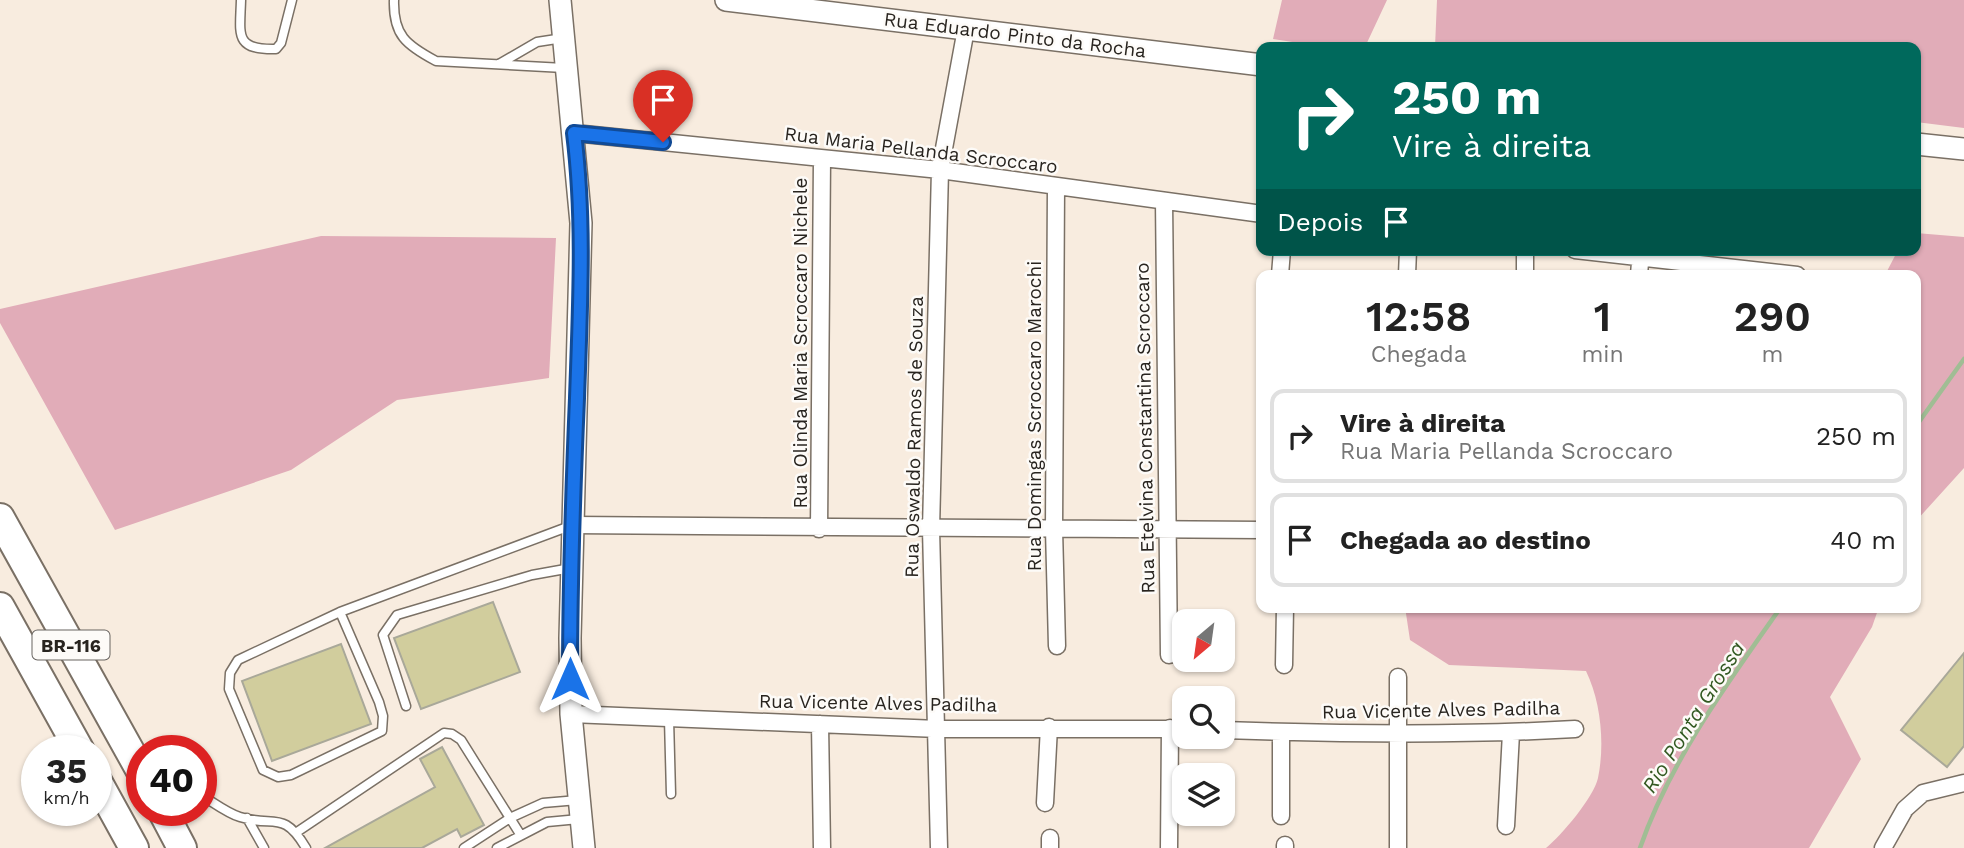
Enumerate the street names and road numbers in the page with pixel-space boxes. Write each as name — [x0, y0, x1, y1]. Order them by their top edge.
street label: Rua Eduardo Pinto da Rocha — [883, 7, 1148, 63]
street label: Rua Maria Pellanda Scroccaro — [783, 122, 1059, 178]
street label: Rua Olinda Maria Scroccaro Nichele — [789, 177, 812, 509]
street label: Rua Domingas Scroccaro Marochi — [1023, 261, 1046, 571]
street label: Rua Etelvina Constantina Scroccaro — [1131, 262, 1159, 594]
street label: Rua Oswaldo Ramos de Souza — [900, 296, 928, 578]
road number: BR-116 — [32, 630, 110, 660]
street label: Rua Vicente Alves Padilha — [759, 689, 998, 717]
street label: Rua Vicente Alves Padilha — [1322, 696, 1561, 724]

